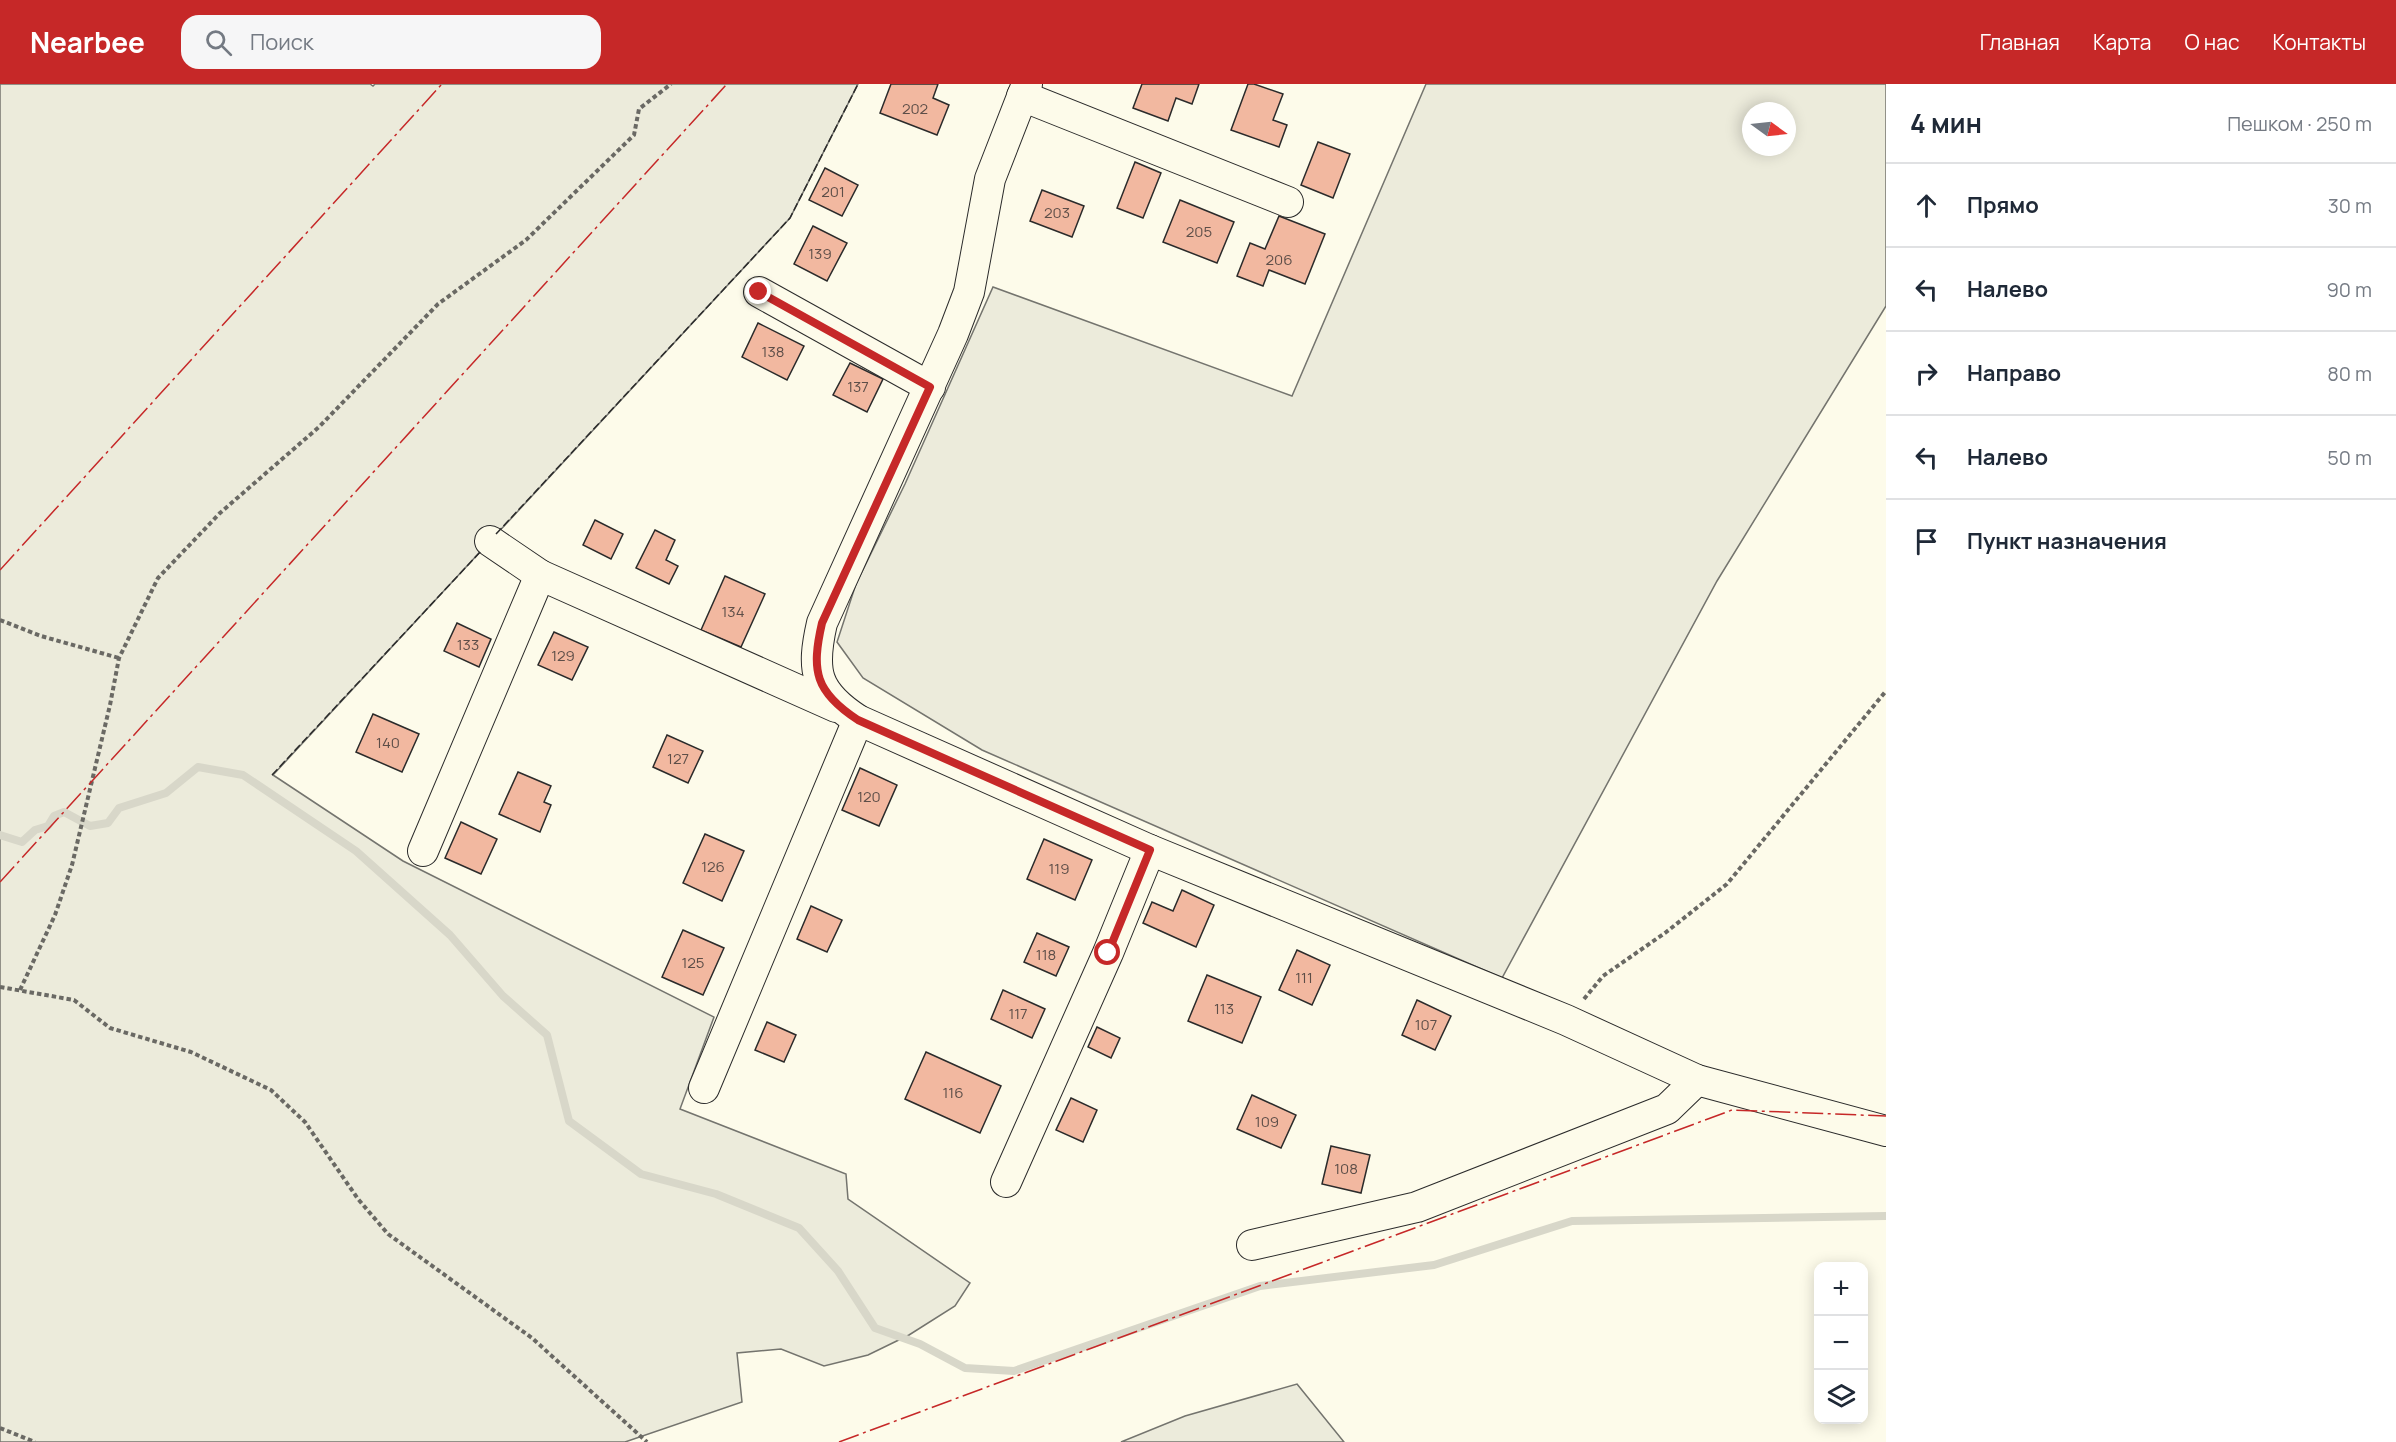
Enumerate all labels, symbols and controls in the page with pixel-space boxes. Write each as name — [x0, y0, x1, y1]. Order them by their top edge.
search box — [181, 15, 601, 69]
text: Nearbee — [30, 23, 145, 61]
icon: search — [202, 26, 235, 59]
text: Поиск — [250, 27, 314, 57]
text: Главная — [1980, 28, 2060, 56]
text: Карта — [2093, 28, 2151, 56]
text: О нас — [2184, 28, 2240, 56]
text: Контакты — [2273, 28, 2366, 56]
house number: 202 — [902, 98, 928, 119]
north arrow — [1742, 102, 1796, 156]
text: 4 мин — [1910, 105, 1982, 141]
text: Пешком · 250 m — [2227, 110, 2372, 137]
house number: 201 — [821, 181, 845, 202]
icon: ahead — [1910, 189, 1943, 222]
text: Прямо — [1967, 190, 2039, 220]
text: 30 m — [2328, 192, 2372, 219]
house number: 203 — [1044, 202, 1070, 223]
house number: 205 — [1186, 221, 1212, 242]
house number: 139 — [808, 243, 832, 264]
house number: 206 — [1265, 249, 1293, 270]
icon: left — [1910, 273, 1943, 306]
text: Налево — [1967, 274, 2048, 304]
text: 90 m — [2326, 276, 2372, 303]
route end — [745, 278, 771, 304]
house number: 138 — [762, 341, 784, 362]
icon: right — [1910, 357, 1943, 390]
text: Направо — [1967, 358, 2061, 388]
text: 80 m — [2327, 360, 2372, 387]
house number: 137 — [847, 376, 869, 397]
icon: left — [1910, 441, 1943, 474]
text: Налево — [1967, 442, 2048, 472]
text: 50 m — [2327, 444, 2372, 471]
icon: arrive — [1910, 525, 1943, 558]
text: Пункт назначения — [1967, 526, 2167, 556]
house number: 134 — [722, 601, 745, 622]
house number: 133 — [457, 634, 479, 655]
house number: 129 — [551, 645, 575, 666]
house number: 140 — [376, 732, 400, 753]
house number: 127 — [667, 748, 689, 769]
house number: 120 — [857, 786, 881, 807]
house number: 126 — [701, 856, 725, 877]
house number: 119 — [1048, 858, 1070, 879]
route start — [1094, 939, 1120, 965]
house number: 118 — [1036, 944, 1056, 965]
house number: 125 — [681, 952, 705, 973]
house number: 111 — [1295, 967, 1313, 988]
house number: 113 — [1214, 998, 1234, 1019]
house number: 117 — [1008, 1003, 1028, 1024]
house number: 107 — [1415, 1014, 1437, 1035]
house number: 116 — [942, 1082, 964, 1103]
house number: 109 — [1255, 1111, 1279, 1132]
house number: 108 — [1334, 1158, 1358, 1179]
map controls — [1814, 1262, 1868, 1424]
button: + — [1814, 1262, 1868, 1316]
button: − — [1814, 1316, 1868, 1370]
button: layers — [1814, 1370, 1868, 1424]

